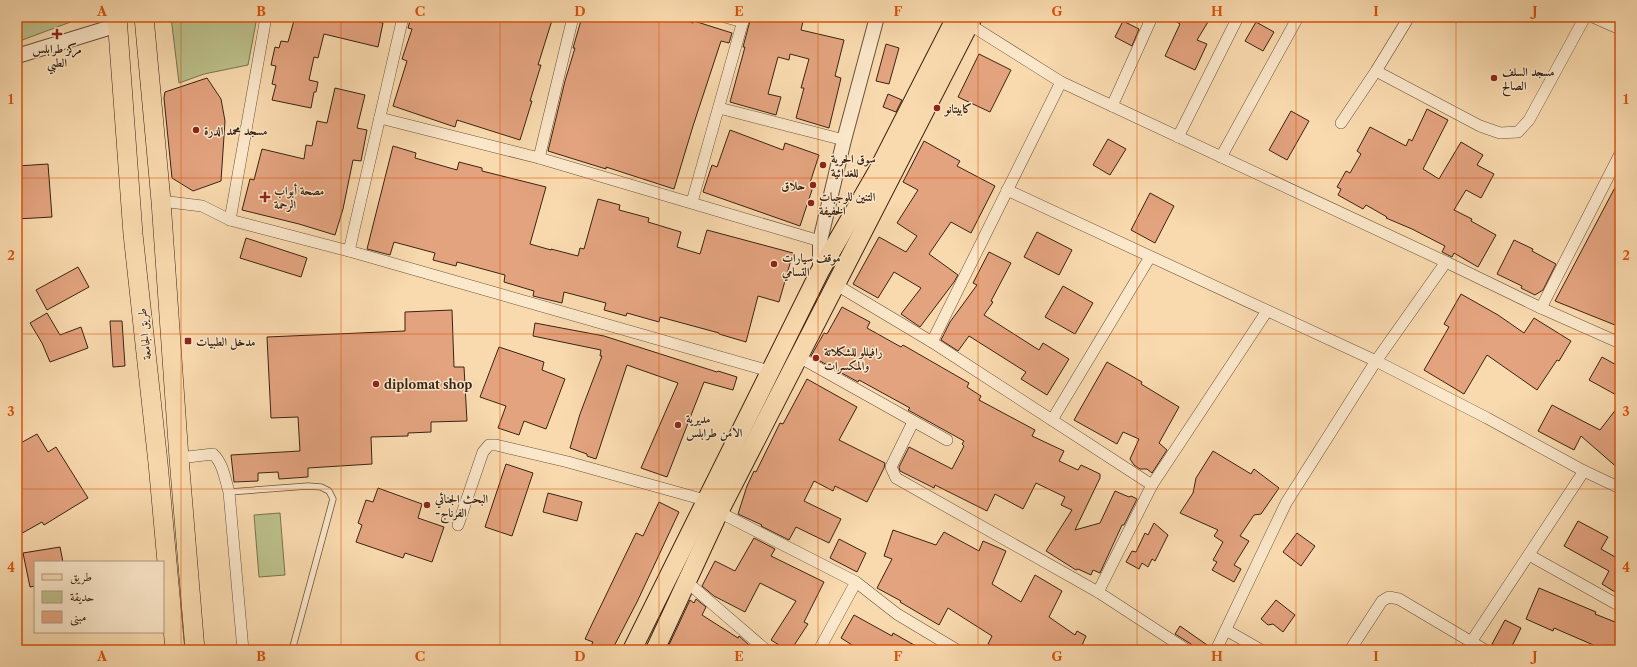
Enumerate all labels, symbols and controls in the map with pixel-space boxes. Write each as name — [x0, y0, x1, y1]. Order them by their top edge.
text: A — [96, 3, 108, 19]
text: B — [256, 3, 266, 19]
text: C — [415, 3, 425, 19]
text: D — [574, 3, 586, 19]
text: E — [734, 3, 744, 19]
text: F — [894, 3, 903, 19]
text: G — [1051, 3, 1063, 19]
text: H — [1211, 3, 1223, 19]
text: I — [1373, 3, 1379, 19]
text: J — [1530, 3, 1538, 19]
marker: مركز طرابلس الطبي — [51, 28, 63, 40]
place label: مركز طرابلس الطبي — [32, 41, 82, 75]
place label: مسجد السلف الصالح — [1502, 64, 1555, 97]
marker: مسجد السلف الصالح — [1489, 73, 1499, 83]
text: 1 — [8, 91, 14, 107]
text: 1 — [1623, 91, 1629, 107]
place label: كابيتانو — [943, 101, 972, 117]
marker: كابيتانو — [932, 103, 942, 113]
place label: مسجد محمد الدرة — [204, 123, 268, 138]
marker: مسجد محمد الدرة — [191, 125, 201, 135]
place label: سوق الحرية للغدائية — [831, 151, 876, 180]
marker: سوق الحرية للغدائية — [818, 160, 828, 170]
place label: حلاق — [781, 178, 805, 193]
marker: حلاق — [808, 180, 818, 190]
place label: مصحة أبواب الرحمة — [274, 183, 325, 212]
place label: التنين للوجبات الخفيفة — [819, 189, 876, 218]
marker: مصحة أبواب الرحمة — [259, 191, 271, 203]
marker: التنين للوجبات الخفيفة — [806, 198, 816, 208]
text: 2 — [7, 247, 15, 263]
text: 2 — [1622, 247, 1630, 263]
place label: موقف سيارات التسامي — [781, 250, 841, 282]
marker: موقف سيارات التسامي — [769, 259, 779, 269]
street label: طريق الجامعة — [134, 307, 155, 360]
place label: مدخل الطبيات — [196, 334, 256, 350]
marker: مدخل الطبيات — [183, 336, 193, 346]
place label: رافيللو للشكلاتة والمكسرات — [824, 344, 883, 375]
marker: رافيللو للشكلاتة والمكسرات — [811, 353, 821, 363]
place label: diplomat shop — [384, 377, 472, 392]
marker: diplomat shop — [371, 379, 381, 389]
text: 3 — [7, 403, 15, 419]
text: 3 — [1622, 403, 1630, 419]
place label: مديرية الامن طرابلس — [686, 411, 743, 441]
marker: مديرية الامن طرابلس — [673, 420, 683, 430]
place label: البحث الجنائي -الفرناج — [434, 491, 489, 524]
marker: البحث الجنائي -الفرناج — [422, 500, 432, 510]
text: 4 — [7, 559, 15, 575]
text: 4 — [1622, 559, 1630, 575]
legend — [34, 561, 164, 633]
text: طريق — [70, 569, 92, 585]
text: حديقة — [70, 589, 94, 605]
text: مبنى — [70, 609, 86, 626]
text: A — [96, 648, 108, 664]
text: B — [256, 648, 266, 664]
text: C — [415, 648, 425, 664]
text: D — [574, 648, 586, 664]
text: E — [734, 648, 744, 664]
text: F — [894, 648, 903, 664]
text: G — [1051, 648, 1063, 664]
text: H — [1211, 648, 1223, 664]
text: I — [1373, 648, 1379, 664]
text: J — [1530, 648, 1538, 664]

